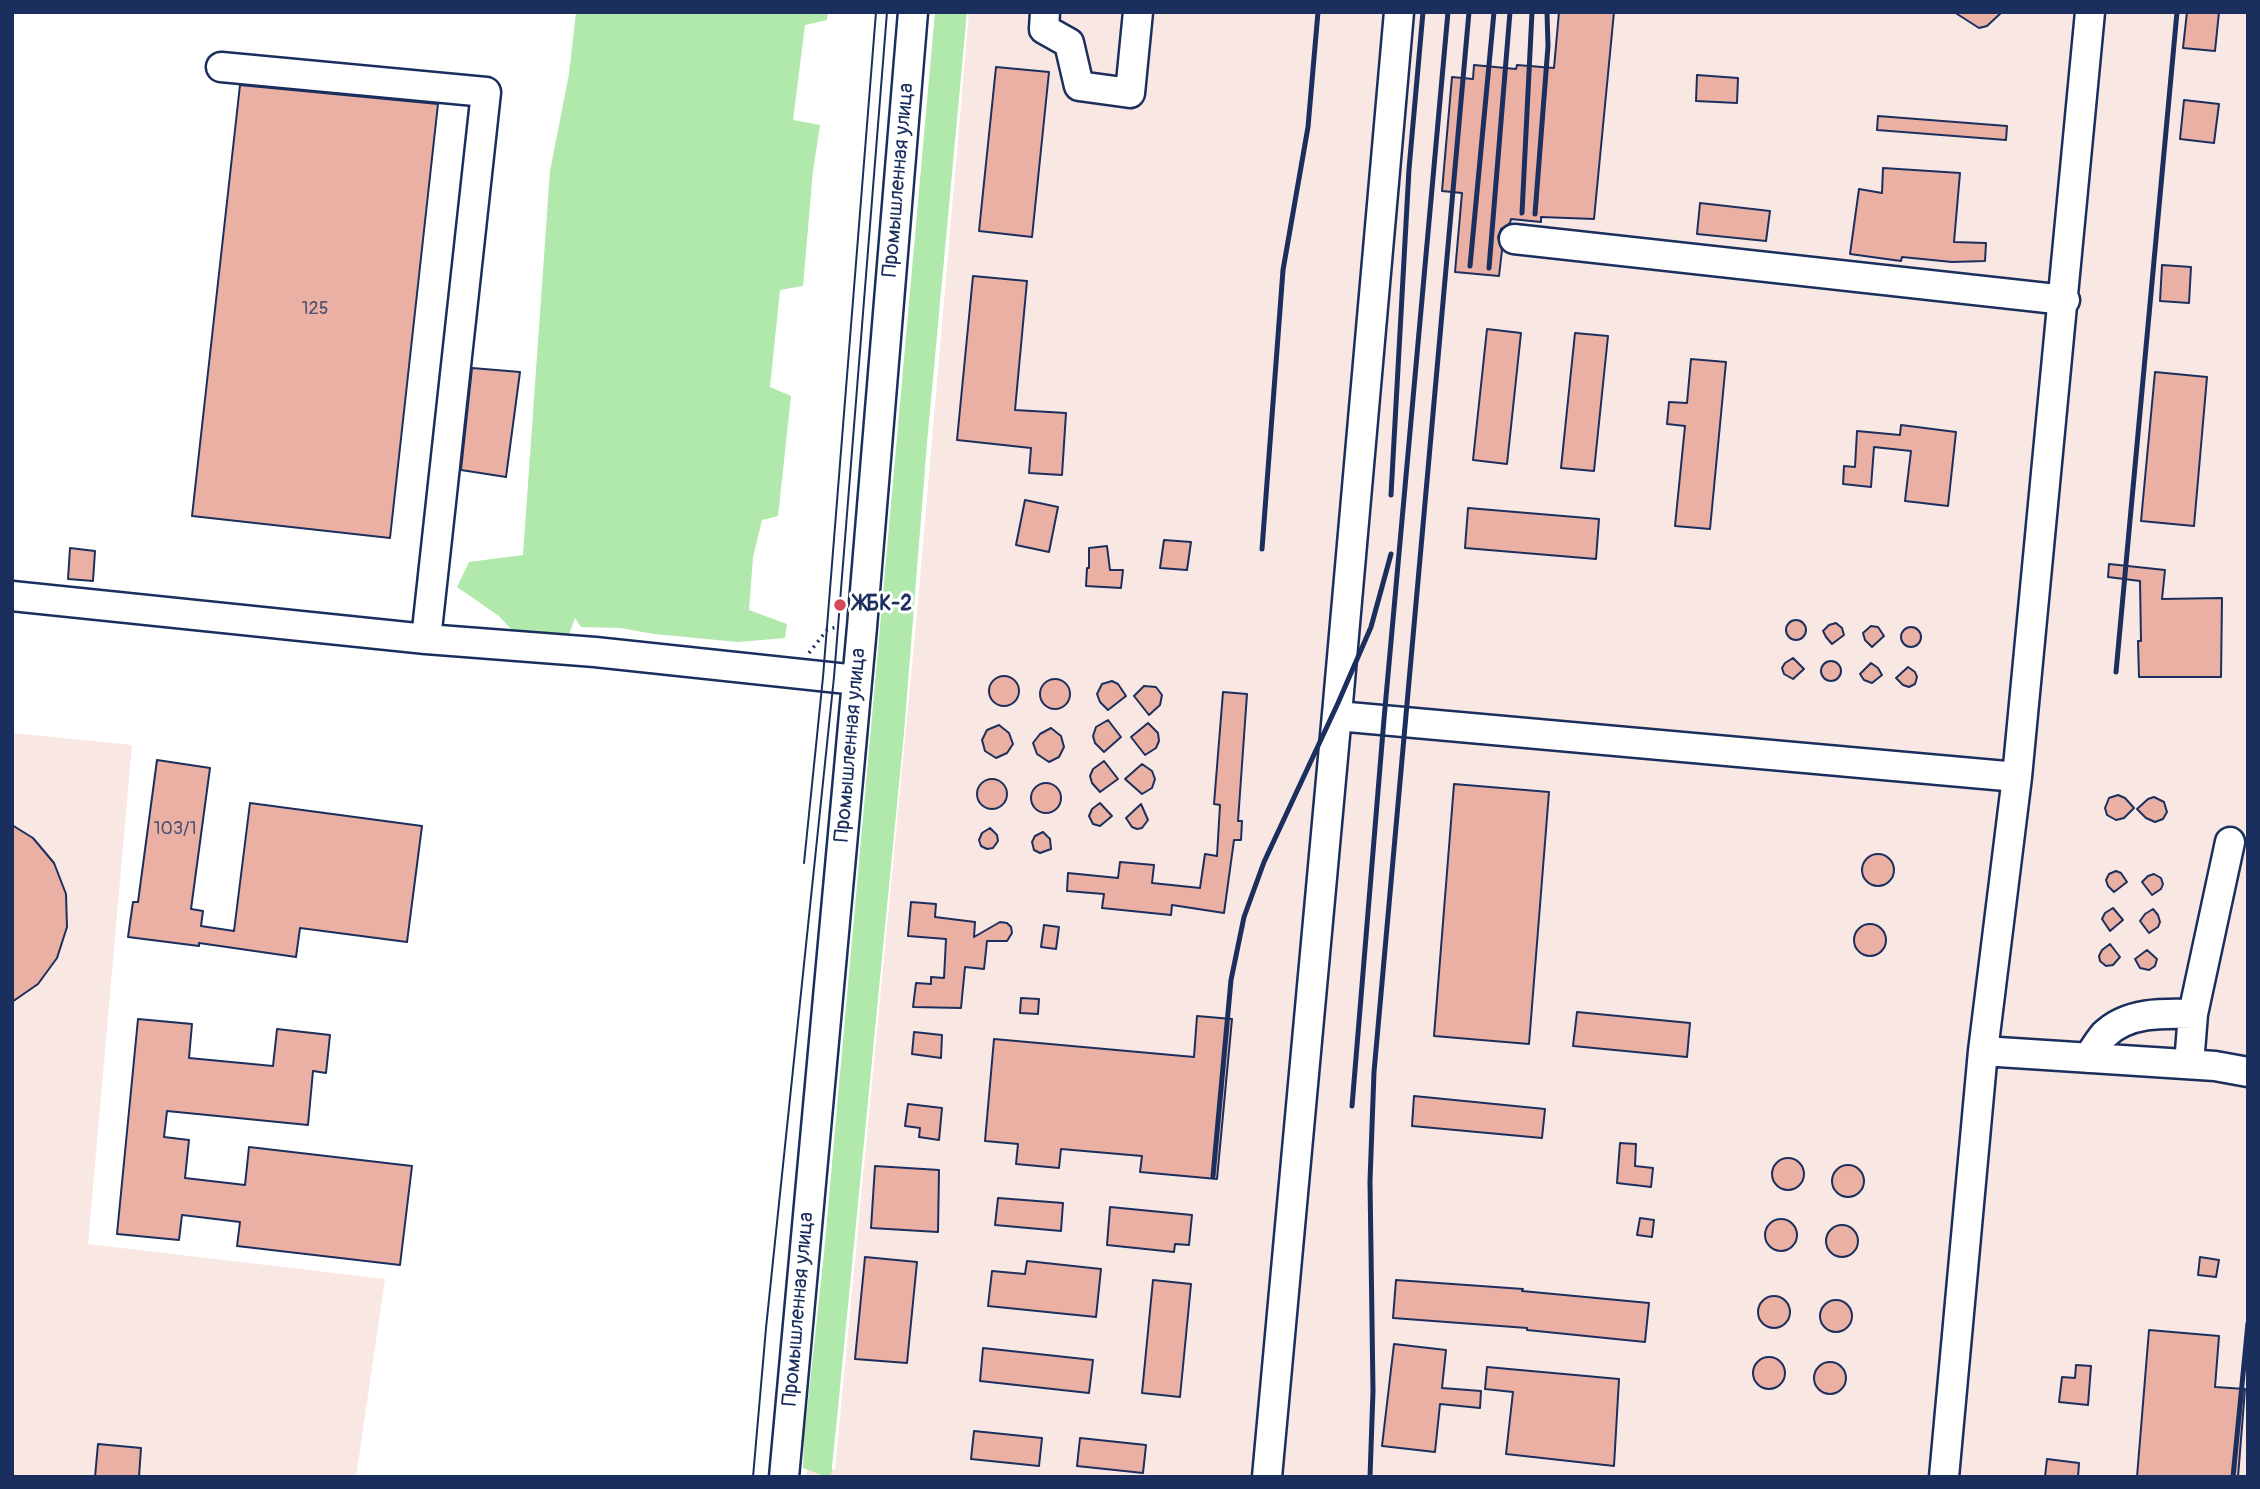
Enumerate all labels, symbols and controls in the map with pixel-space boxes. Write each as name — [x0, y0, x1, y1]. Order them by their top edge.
street label: Промышленная улица — [878, 82, 920, 278]
house number: 125 — [302, 298, 328, 320]
place label: ЖБК-2 — [854, 592, 912, 618]
marker: ЖБК-2 — [832, 597, 848, 613]
street label: Промышленная улица — [830, 647, 872, 843]
house number: 103/1 — [154, 818, 196, 840]
street label: Промышленная улица — [778, 1211, 820, 1407]

